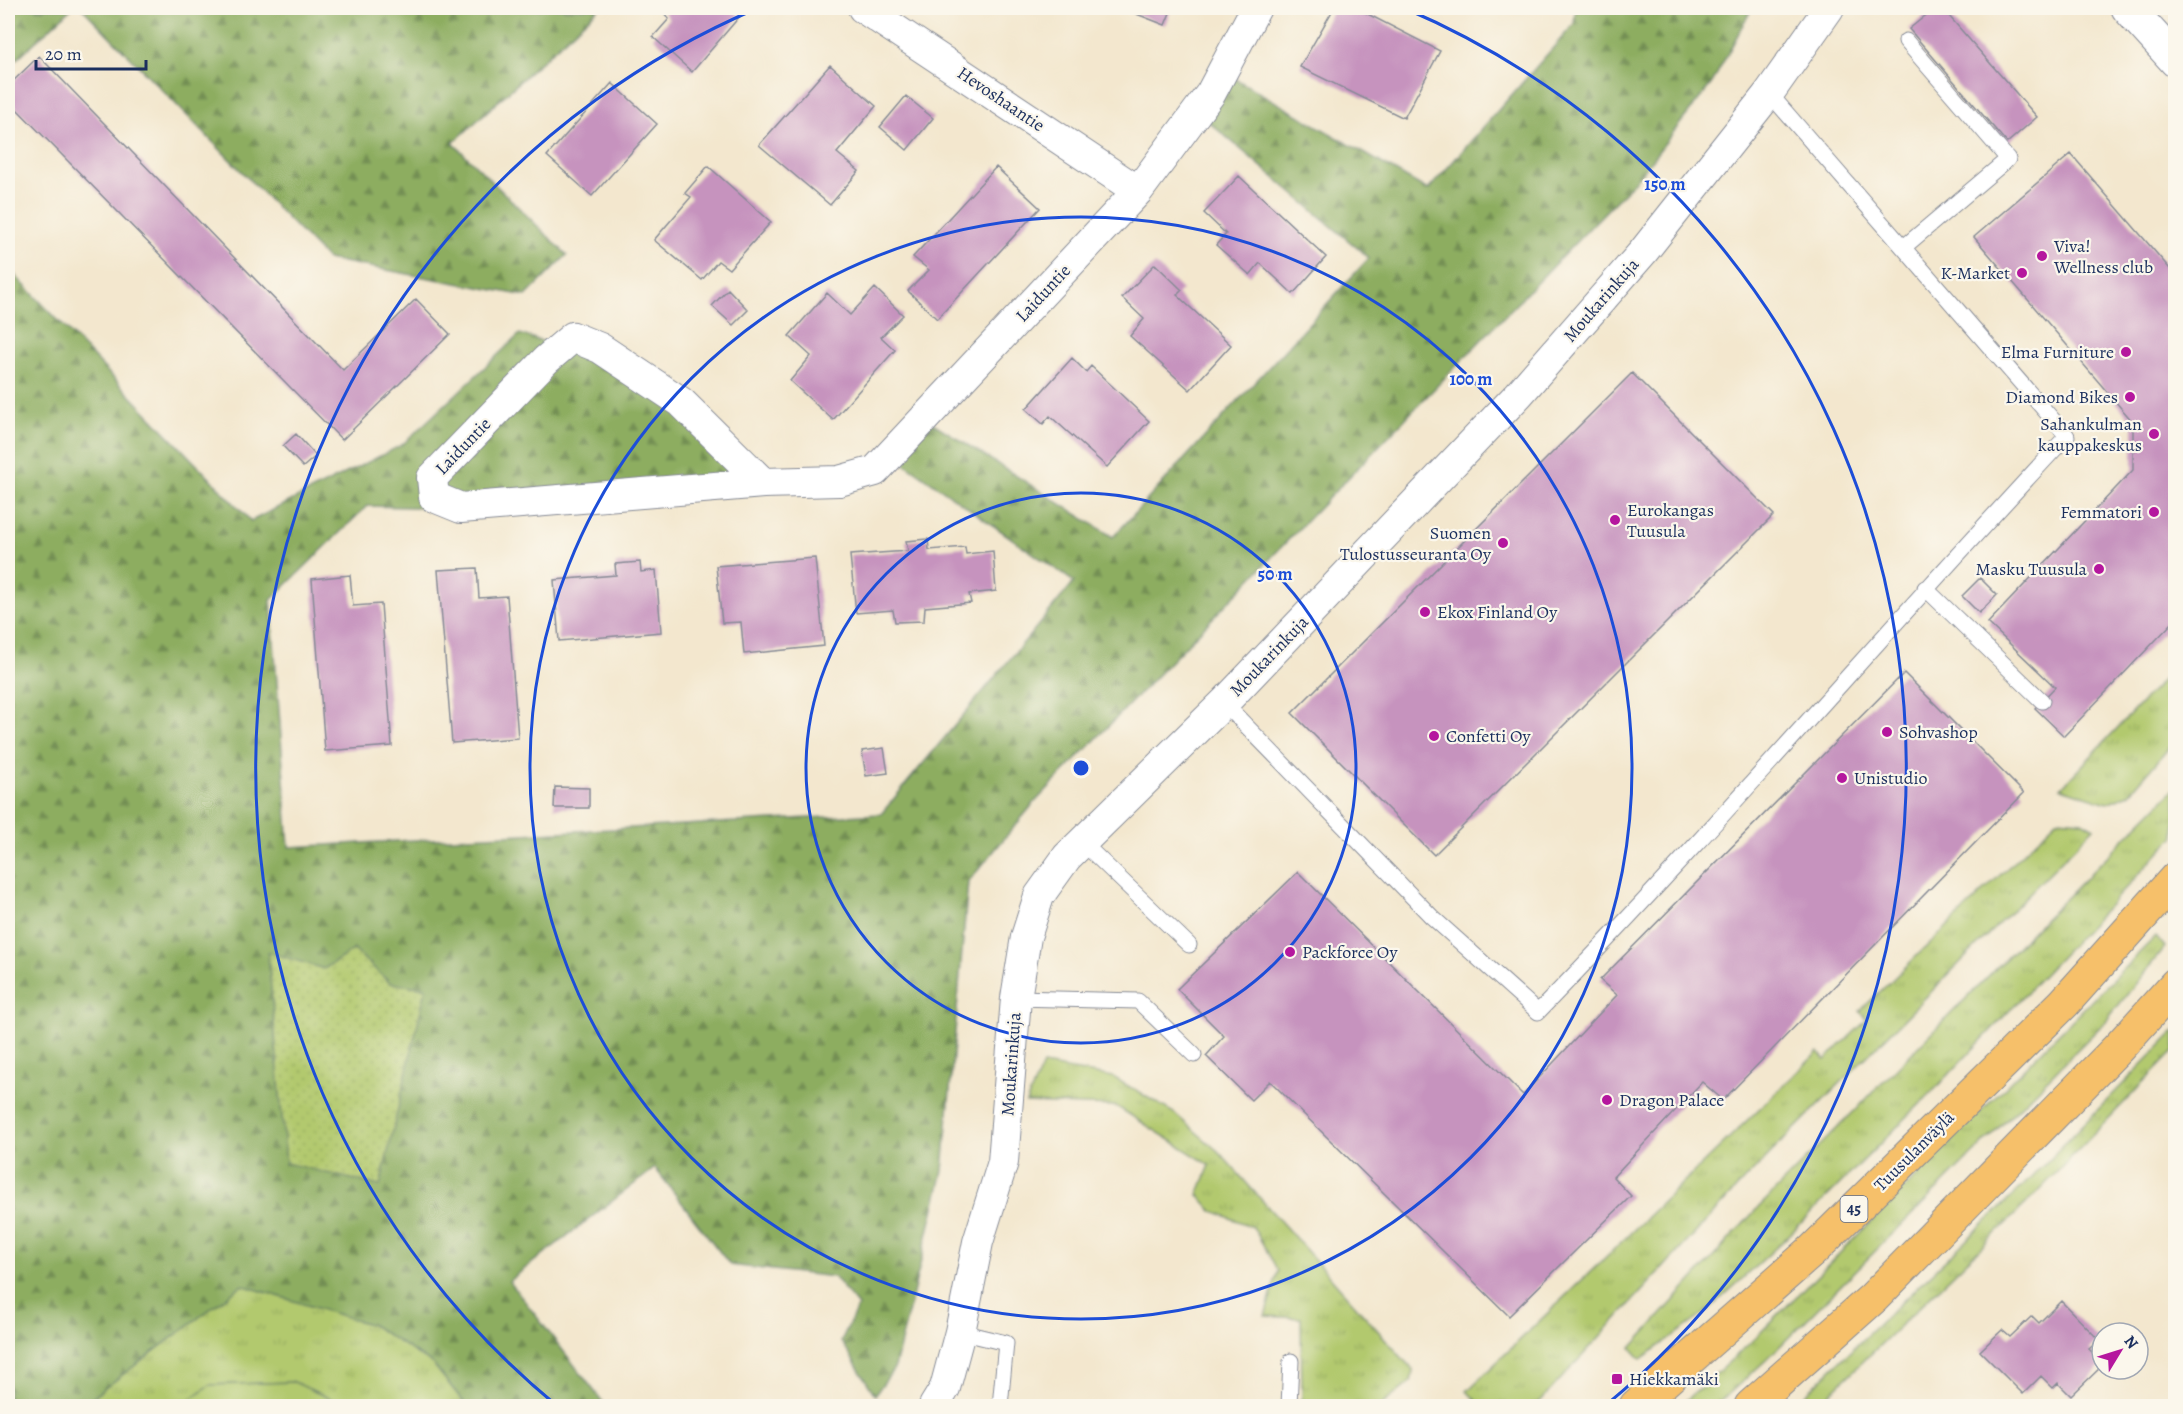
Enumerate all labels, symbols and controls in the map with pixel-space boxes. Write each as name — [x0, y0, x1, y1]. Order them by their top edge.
scale bar — [36, 33, 146, 71]
text: 20 m — [45, 42, 82, 66]
street label: Hevoshaantie — [953, 61, 1049, 137]
text: 150 m — [1644, 172, 1686, 196]
place label: Viva! Wellness club — [2053, 234, 2153, 279]
marker: Viva! Wellness club — [2035, 249, 2049, 263]
street label: Moukarinkuja — [1558, 252, 1645, 347]
street label: Laiduntie — [1010, 259, 1076, 327]
place label: K-Market — [1941, 261, 2010, 285]
marker: K-Market — [2015, 266, 2029, 280]
place label: Elma Furniture — [2001, 340, 2114, 364]
marker: Elma Furniture — [2119, 345, 2133, 359]
text: 100 m — [1450, 367, 1492, 391]
place label: Diamond Bikes — [2005, 385, 2118, 409]
marker: Diamond Bikes — [2123, 390, 2137, 404]
street label: Laiduntie — [430, 412, 496, 480]
place label: Sahankulman kauppakeskus — [2038, 412, 2142, 457]
marker: Sahankulman kauppakeskus — [2147, 427, 2161, 441]
place label: Eurokangas Tuusula — [1627, 498, 1714, 543]
place label: Femmatori — [2060, 500, 2142, 524]
marker: Femmatori — [2147, 505, 2161, 519]
marker: Eurokangas Tuusula — [1608, 513, 1622, 527]
place label: Suomen Tulostusseuranta Oy — [1340, 521, 1492, 566]
marker: Suomen Tulostusseuranta Oy — [1496, 536, 1510, 550]
place label: Masku Tuusula — [1976, 557, 2088, 581]
text: 50 m — [1258, 562, 1292, 586]
marker: Masku Tuusula — [2092, 562, 2106, 576]
place label: Ekox Finland Oy — [1437, 600, 1558, 624]
marker: Ekox Finland Oy — [1418, 605, 1432, 619]
street label: Moukarinkuja — [1224, 610, 1314, 702]
place label: Sohvashop — [1899, 720, 1978, 744]
place label: Confetti Oy — [1446, 724, 1532, 748]
marker: Sohvashop — [1880, 725, 1894, 739]
marker: Confetti Oy — [1427, 729, 1441, 743]
centre of rings — [1071, 758, 1091, 778]
place label: Unistudio — [1854, 766, 1927, 790]
marker: Unistudio — [1835, 771, 1849, 785]
place label: Packforce Oy — [1302, 940, 1398, 964]
marker: Packforce Oy — [1283, 945, 1297, 959]
street label: Moukarinkuja — [995, 1011, 1027, 1117]
place label: Dragon Palace — [1619, 1088, 1724, 1112]
marker: Dragon Palace — [1600, 1093, 1614, 1107]
street label: Tuusulanväylä — [1869, 1105, 1960, 1196]
road number: 45 — [1840, 1196, 1868, 1222]
north arrow — [2090, 1321, 2150, 1381]
text: N — [2119, 1331, 2144, 1354]
place label: Hiekkamäki — [1629, 1367, 1719, 1391]
marker: Hiekkamäki — [1610, 1372, 1624, 1386]

